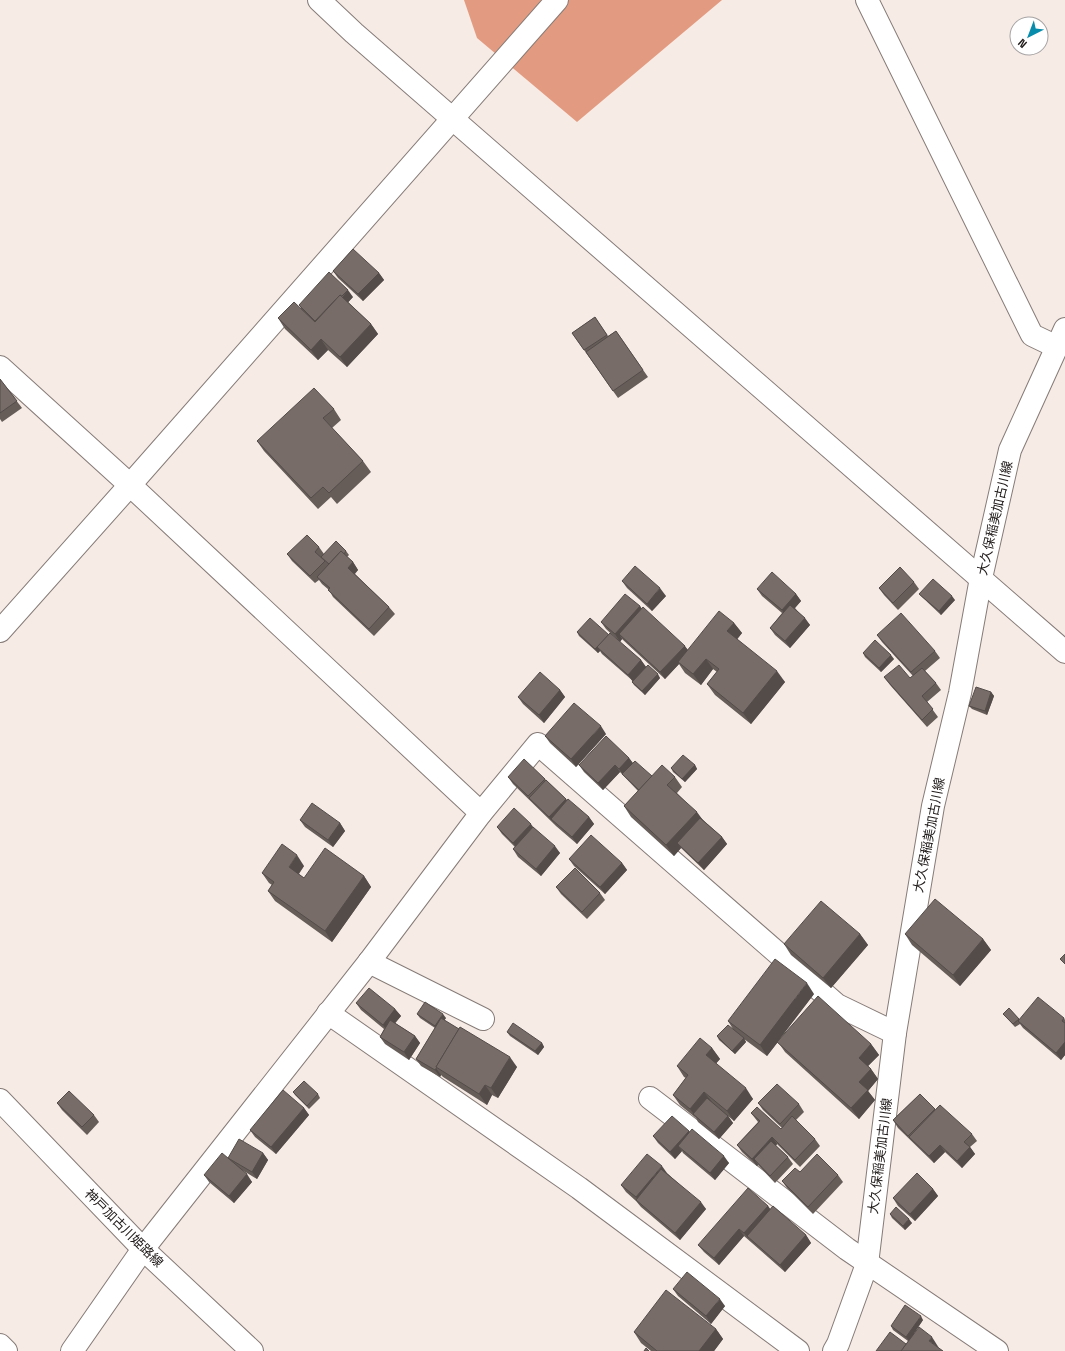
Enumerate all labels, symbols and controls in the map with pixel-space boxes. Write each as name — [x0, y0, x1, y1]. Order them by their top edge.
north arrow — [1009, 16, 1049, 56]
text: N — [1015, 36, 1030, 51]
street label: 大久保稲美加古川線 — [974, 459, 1016, 577]
street label: 大久保稲美加古川線 — [909, 776, 949, 894]
street label: 大久保稲美加古川線 — [864, 1097, 896, 1215]
street label: 神戸加古川姫路線 — [81, 1185, 167, 1271]

